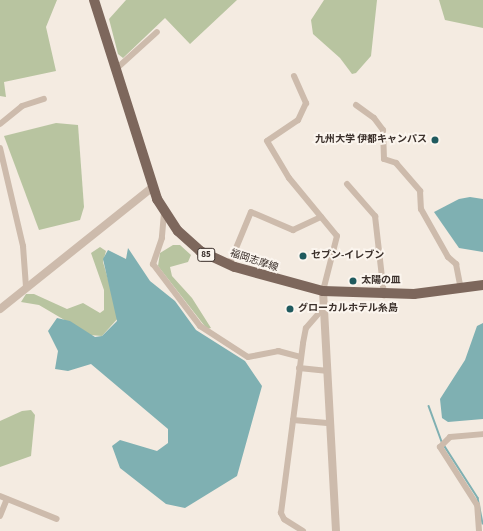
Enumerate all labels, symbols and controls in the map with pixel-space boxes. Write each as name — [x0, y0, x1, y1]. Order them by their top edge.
place label: 九州大学 伊都キャンパス — [315, 134, 427, 146]
marker: 九州大学 伊都キャンパス — [430, 135, 440, 145]
road number: 85 — [197, 248, 215, 262]
street label: 福岡志摩線 — [228, 248, 280, 274]
place label: セブン-イレブン — [311, 250, 384, 262]
marker: セブン-イレブン — [298, 251, 308, 261]
place label: 太陽の皿 — [361, 275, 401, 287]
marker: 太陽の皿 — [348, 276, 358, 286]
place label: グローカルホテル糸島 — [298, 303, 398, 315]
marker: グローカルホテル糸島 — [285, 304, 295, 314]

